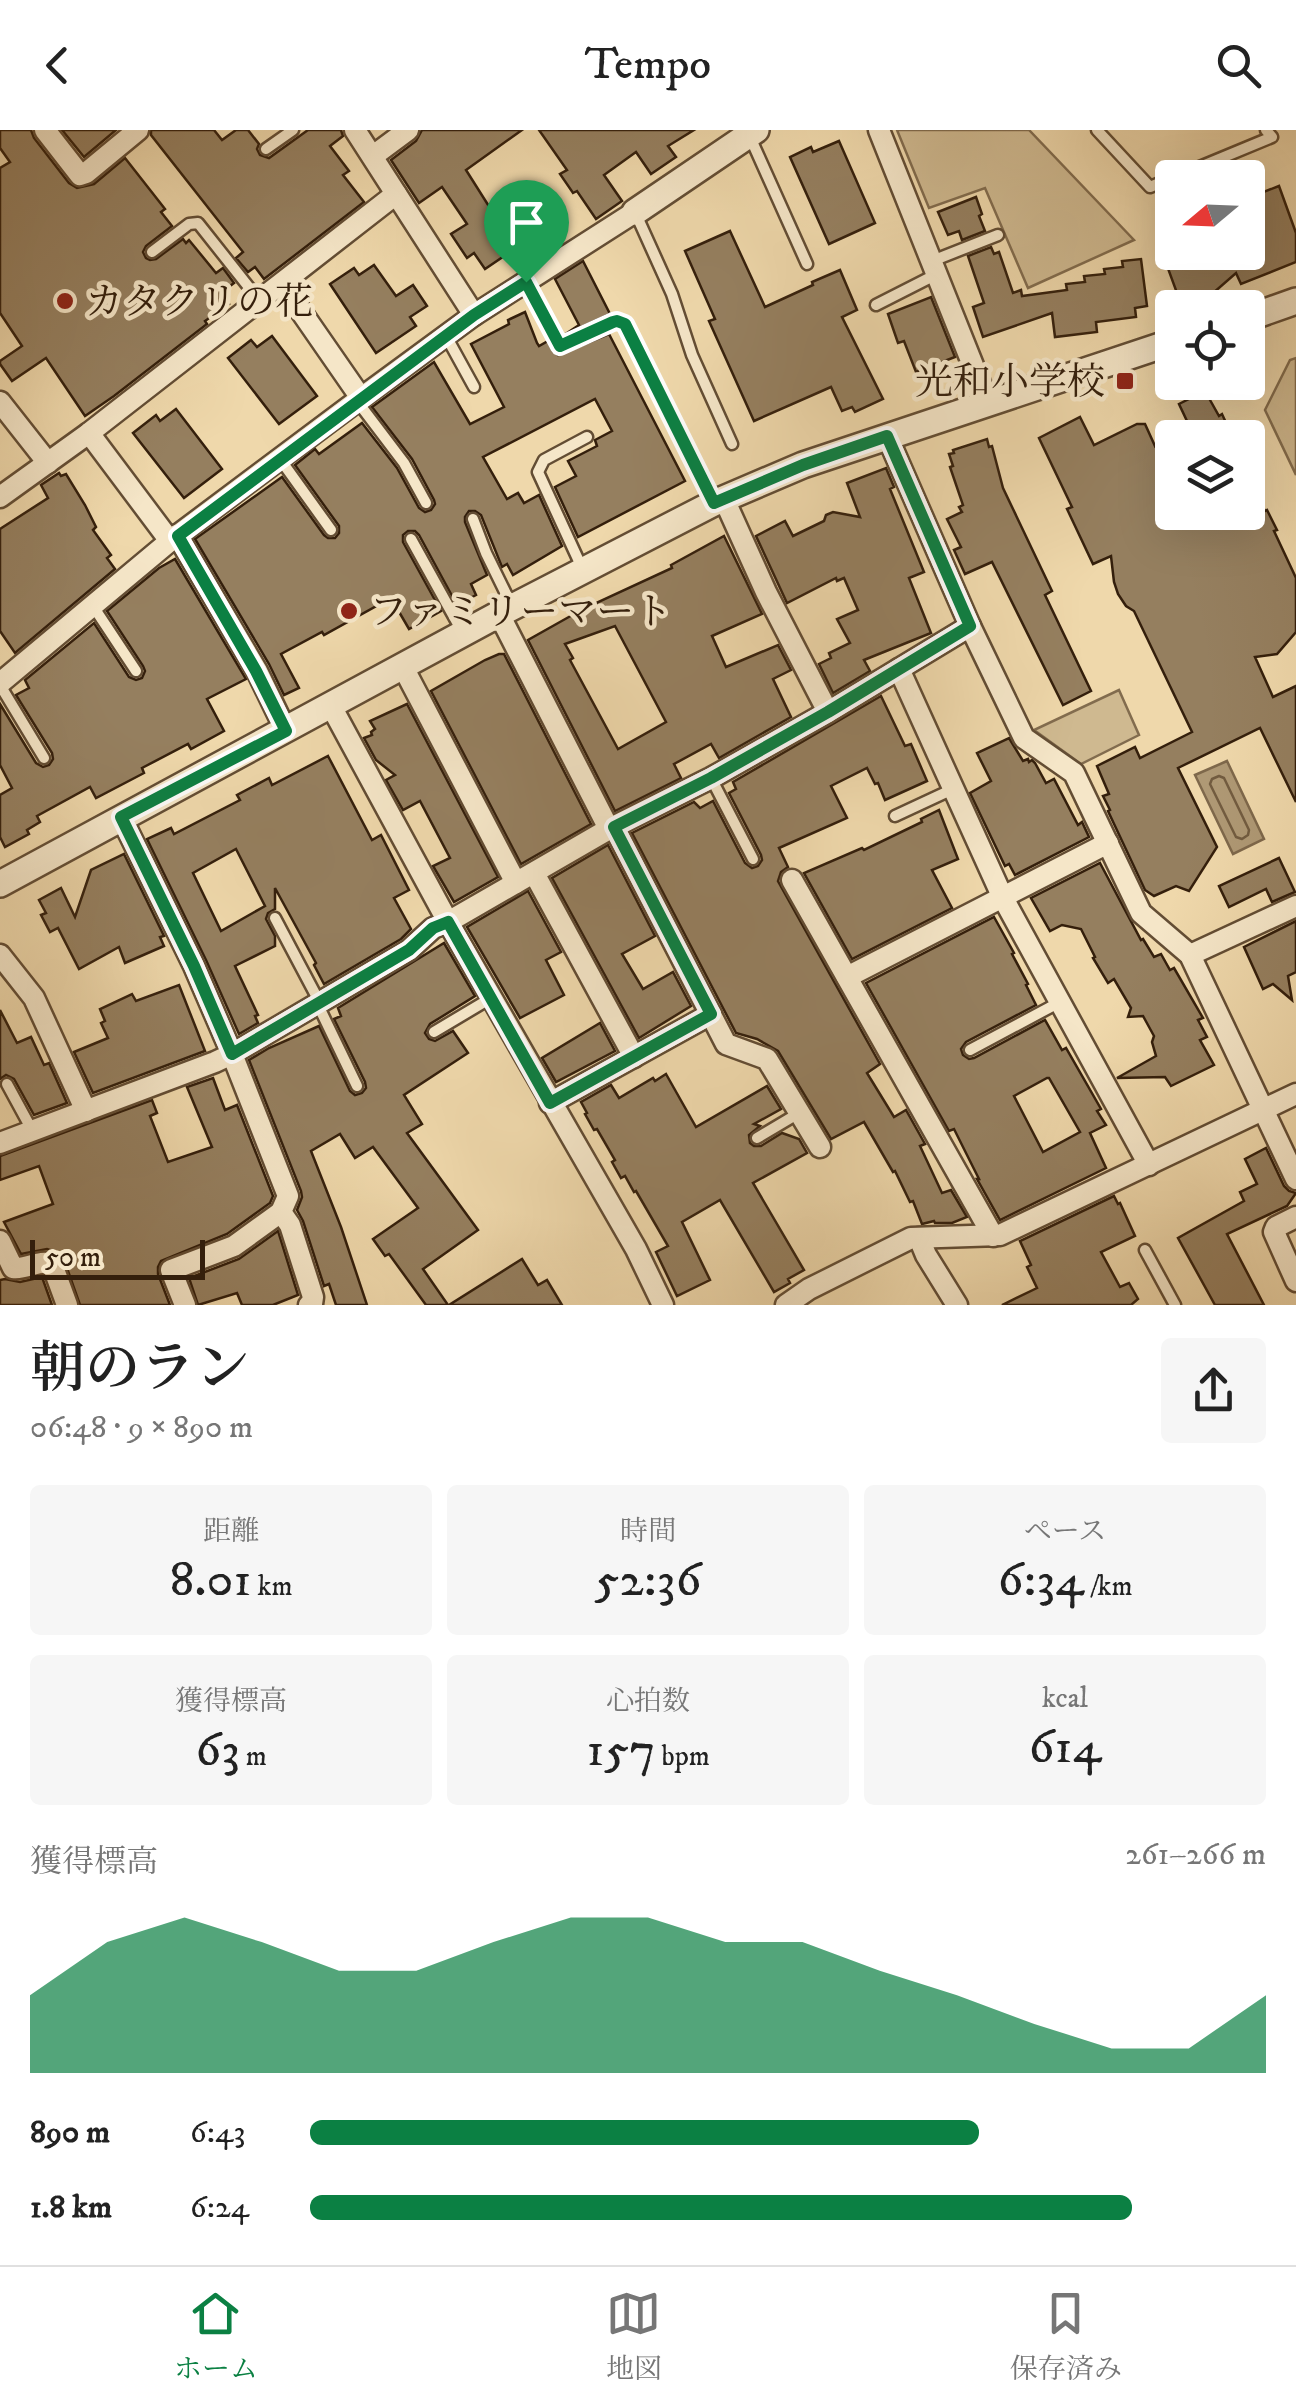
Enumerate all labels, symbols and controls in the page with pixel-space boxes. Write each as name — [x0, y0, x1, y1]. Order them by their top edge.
text: Tempo — [585, 37, 711, 93]
icon: back — [30, 38, 85, 93]
icon: search — [1211, 38, 1266, 93]
north arrow — [1155, 160, 1265, 270]
map controls — [1155, 160, 1265, 530]
pin — [484, 180, 569, 283]
icon: arrive — [499, 195, 554, 250]
place label: カタクリの花 — [85, 279, 313, 327]
marker: カタクリの花 — [54, 290, 76, 312]
button: locate — [1155, 290, 1265, 400]
place label: 光和小学校 — [915, 359, 1105, 407]
marker: 光和小学校 — [1114, 370, 1136, 392]
button: layers — [1155, 420, 1265, 530]
place label: ファミリーマート — [369, 589, 672, 637]
marker: ファミリーマート — [338, 600, 360, 622]
scale bar — [30, 1235, 205, 1280]
text: 50 m — [45, 1240, 101, 1275]
text: 朝のラン — [30, 1336, 250, 1405]
button: share — [1161, 1338, 1266, 1443]
text: 06:48 · 9 × 890 m — [30, 1408, 253, 1448]
text: 距離 — [203, 1514, 259, 1549]
text: 時間 — [620, 1514, 676, 1549]
text: ペース — [1024, 1514, 1106, 1549]
text: 8.01 — [170, 1549, 252, 1612]
text: 52:36 — [594, 1549, 702, 1612]
text: 6:34 — [997, 1549, 1084, 1612]
text: km — [252, 1569, 292, 1604]
text: /km — [1084, 1569, 1133, 1604]
text: kcal — [1042, 1681, 1088, 1716]
text: 獲得標高 — [175, 1684, 287, 1719]
text: 心拍数 — [606, 1684, 690, 1719]
text: 614 — [1029, 1716, 1101, 1779]
text: 63 — [195, 1719, 240, 1782]
text: 157 — [586, 1719, 656, 1782]
text: m — [240, 1739, 267, 1774]
text: bpm — [656, 1739, 710, 1774]
text: 261–266 m — [1125, 1835, 1266, 1875]
text: 獲得標高 — [30, 1843, 158, 1883]
text: 890 m — [30, 2113, 110, 2153]
text: 6:43 — [190, 2113, 245, 2153]
text: 1.8 km — [30, 2188, 112, 2228]
text: 6:24 — [190, 2188, 249, 2228]
tab: ホーム — [174, 2286, 258, 2387]
tab: 地図 — [606, 2286, 662, 2387]
tab: 保存済み — [1010, 2286, 1122, 2387]

